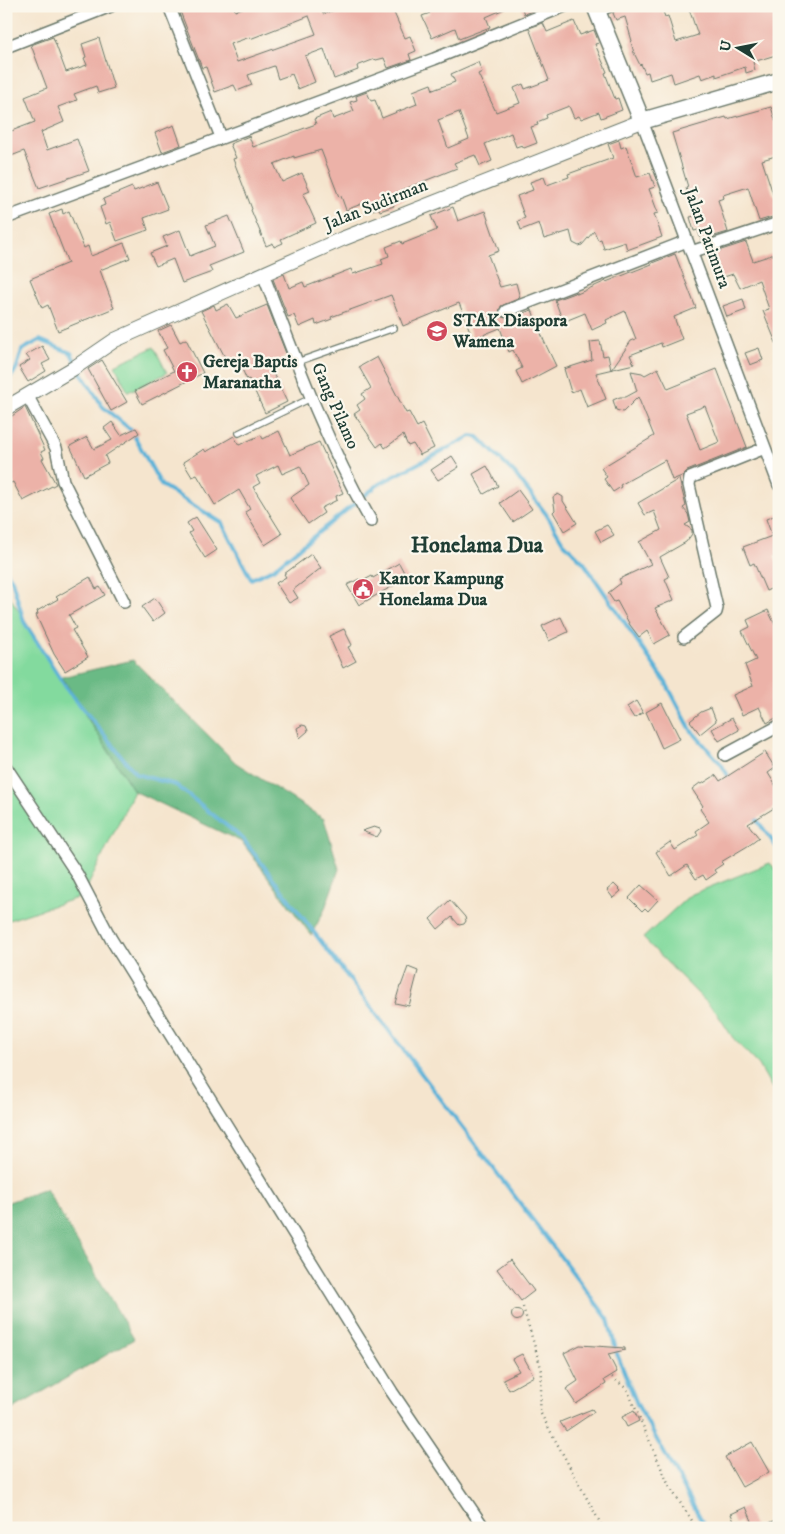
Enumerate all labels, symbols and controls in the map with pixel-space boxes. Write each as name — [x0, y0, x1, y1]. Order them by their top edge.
north arrow — [712, 22, 762, 72]
text: U — [716, 39, 736, 53]
street label: Jalan Sudirman — [319, 174, 432, 237]
street label: Jalan Patimura — [678, 183, 736, 292]
place label: STAK Diaspora Wamena — [452, 310, 568, 353]
school or university icon: STAK Diaspora Wamena — [425, 319, 449, 343]
place label: Gereja Baptis Maranatha — [203, 351, 298, 394]
street label: Gang Pilamo — [306, 359, 364, 453]
church icon: Gereja Baptis Maranatha — [175, 360, 199, 384]
district label: Honelama Dua — [411, 532, 544, 559]
place label: Kantor Kampung Honelama Dua — [379, 568, 505, 611]
public building icon: Kantor Kampung Honelama Dua — [351, 577, 375, 601]

